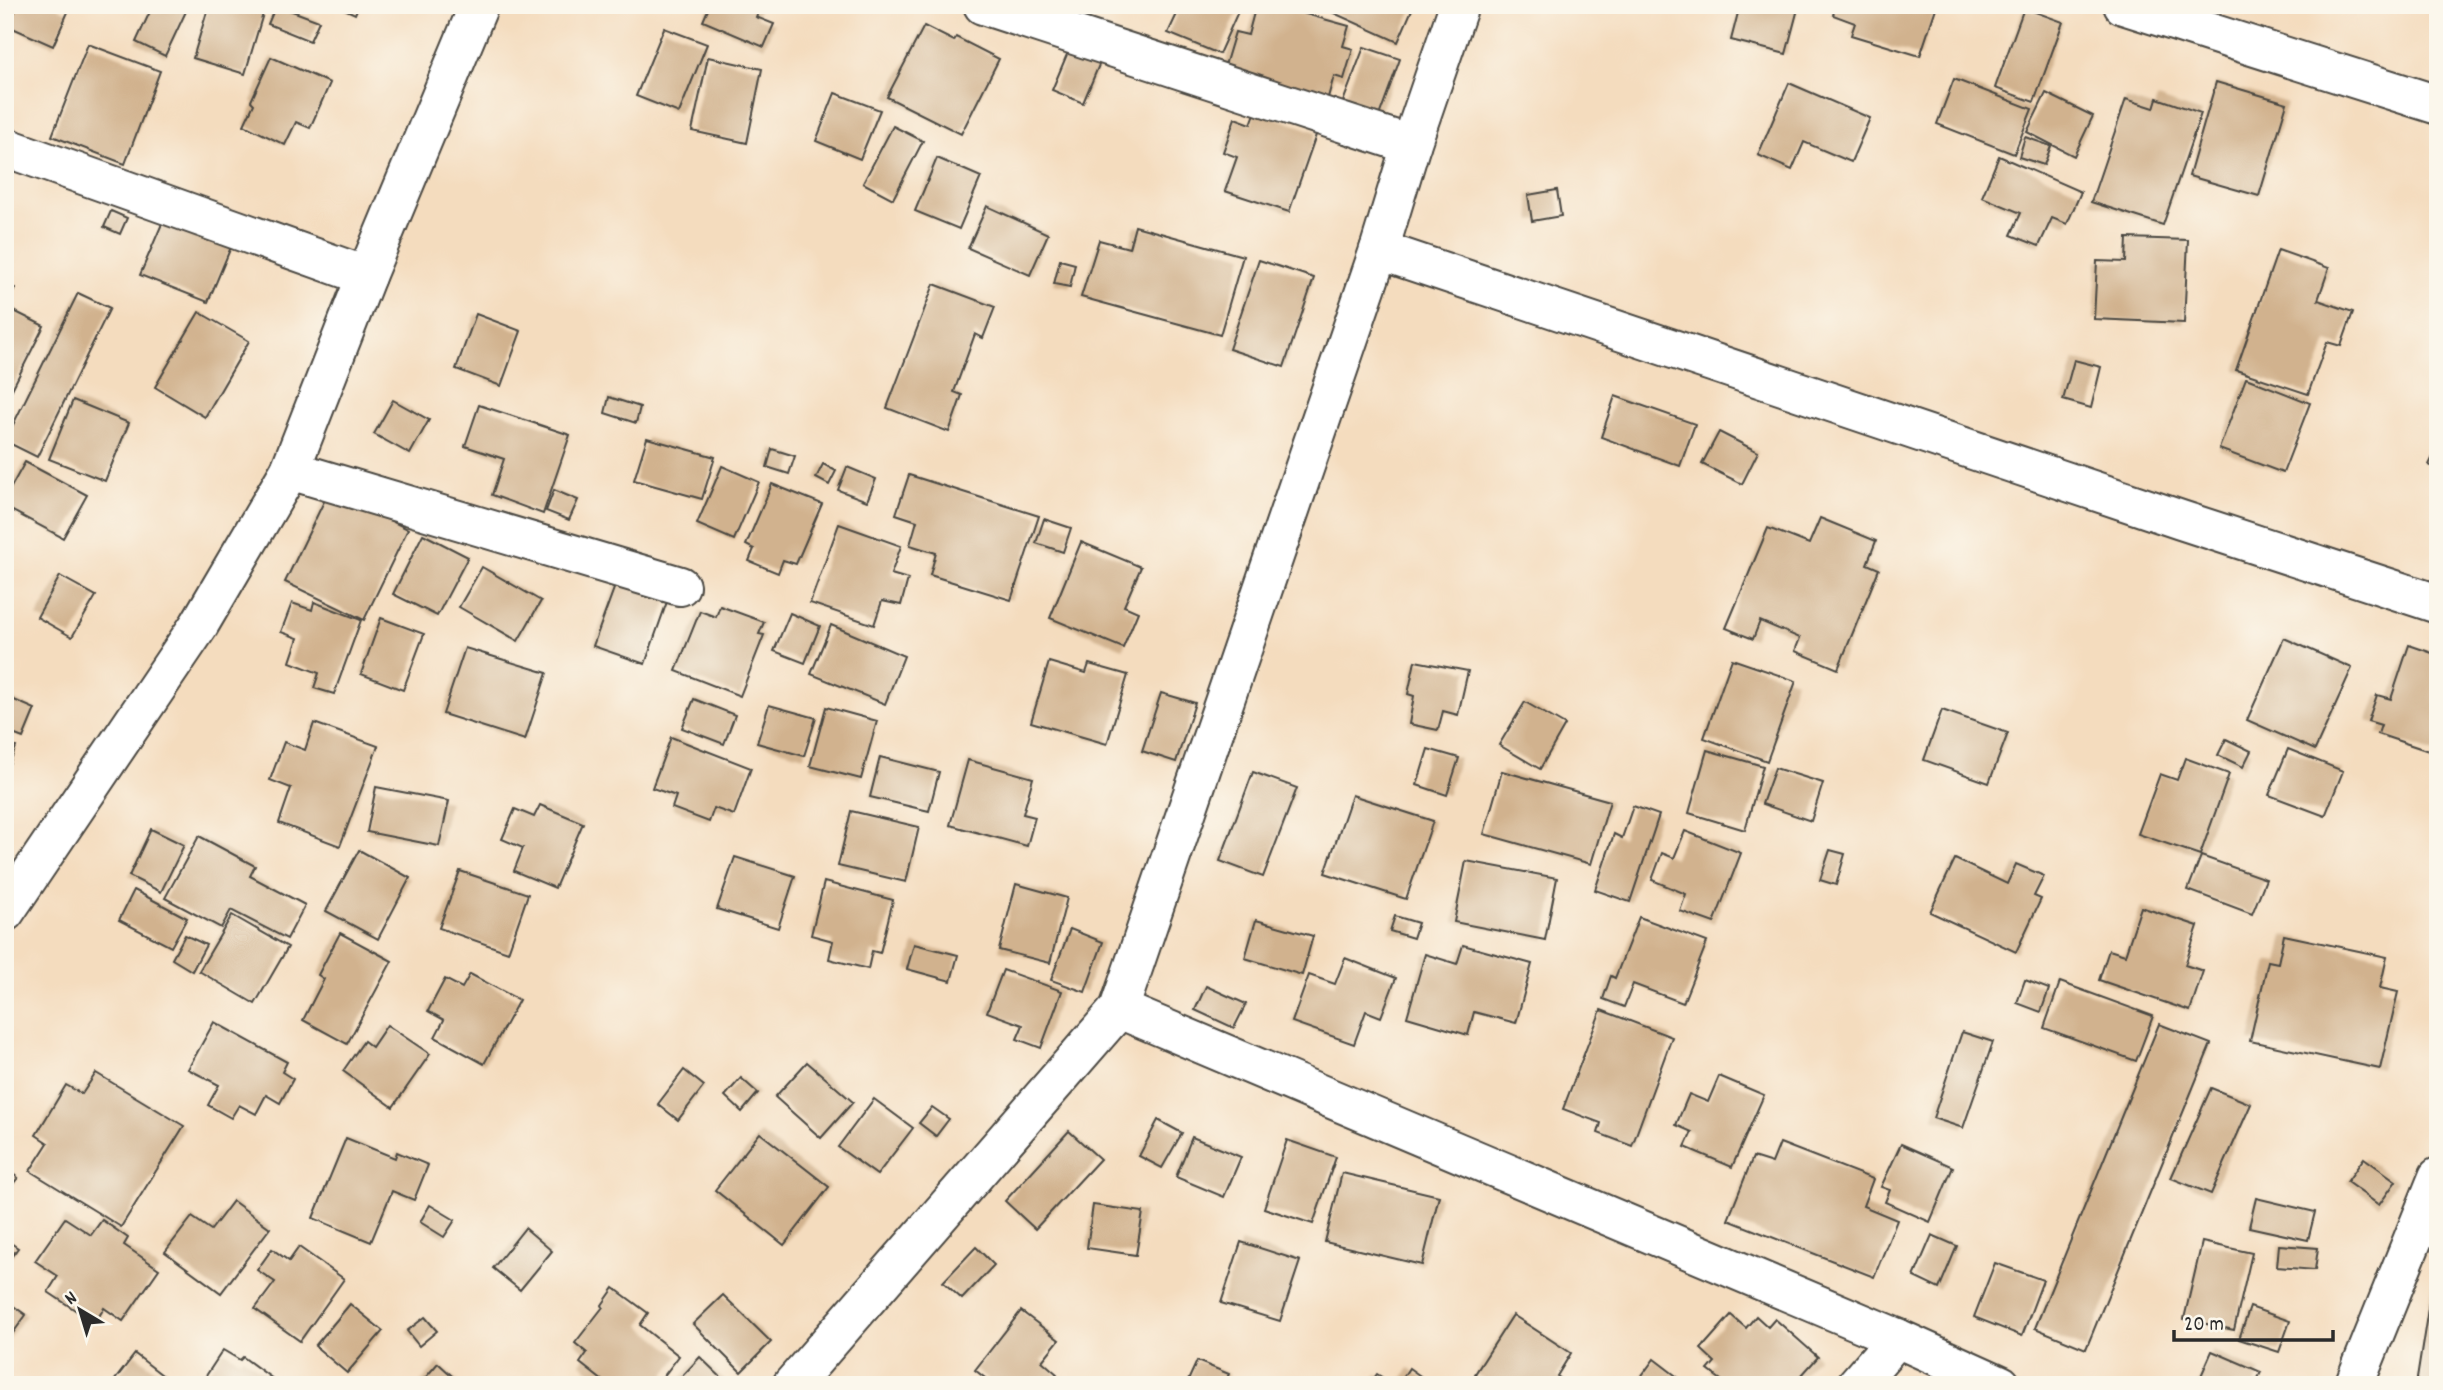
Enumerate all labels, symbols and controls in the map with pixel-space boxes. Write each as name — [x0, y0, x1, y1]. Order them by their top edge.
north arrow — [46, 1274, 116, 1344]
text: N — [60, 1286, 84, 1313]
scale bar — [2174, 1299, 2333, 1343]
text: 20 m — [2184, 1311, 2224, 1341]

